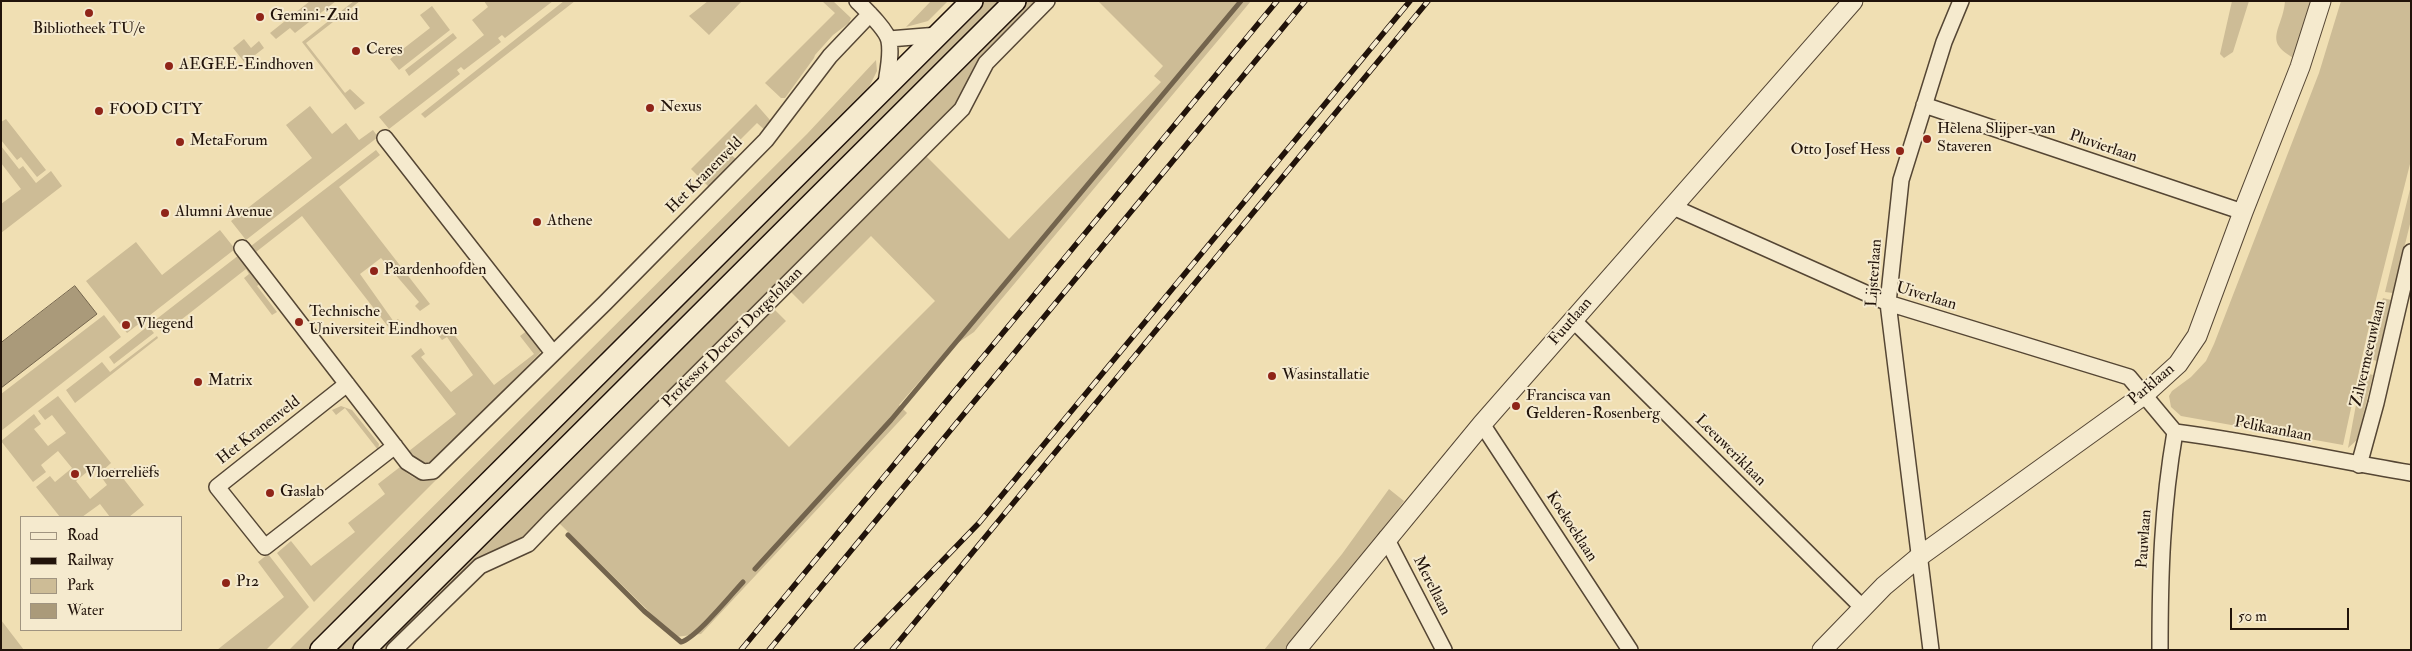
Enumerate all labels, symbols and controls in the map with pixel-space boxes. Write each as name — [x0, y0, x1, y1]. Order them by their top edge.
marker: Bibliotheek TU/e — [83, 7, 95, 19]
place label: Gemini-Zuid — [270, 7, 358, 27]
marker: Gemini-Zuid — [254, 11, 266, 23]
place label: Bibliotheek TU/e — [33, 20, 145, 40]
place label: Ceres — [366, 41, 402, 61]
marker: Ceres — [350, 45, 362, 57]
place label: AEGEE-Eindhoven — [179, 56, 313, 76]
marker: AEGEE-Eindhoven — [163, 60, 175, 72]
place label: Nexus — [660, 98, 702, 118]
place label: FOOD CITY — [109, 101, 203, 121]
marker: Nexus — [644, 102, 656, 114]
marker: FOOD CITY — [93, 105, 105, 117]
place label: Helena Slijper-van Staveren — [1937, 120, 2056, 158]
street label: Pluvierlaan — [2066, 126, 2140, 168]
place label: MetaForum — [190, 132, 268, 152]
marker: Helena Slijper-van Staveren — [1921, 133, 1933, 145]
street label: Het Kranenveld — [663, 134, 747, 218]
marker: MetaForum — [174, 136, 186, 148]
place label: Otto Josef Hess — [1790, 141, 1890, 161]
marker: Otto Josef Hess — [1894, 145, 1906, 157]
place label: Alumni Avenue — [175, 203, 272, 223]
marker: Alumni Avenue — [159, 207, 171, 219]
place label: Athene — [547, 212, 592, 232]
marker: Athene — [531, 216, 543, 228]
street label: Lijsterlaan — [1863, 238, 1887, 308]
place label: Paardenhoofden — [384, 261, 486, 281]
street label: Professor Doctor Dorgelolaan — [659, 264, 807, 412]
marker: Paardenhoofden — [368, 265, 380, 277]
street label: Uiverlaan — [1893, 279, 1959, 315]
street label: Fuutlaan — [1545, 294, 1597, 350]
street label: Zilvermeeuwlaan — [2347, 299, 2391, 409]
place label: Technische Universiteit Eindhoven — [309, 303, 458, 341]
place label: Vliegend — [136, 315, 193, 335]
marker: Technische Universiteit Eindhoven — [293, 316, 305, 328]
marker: Vliegend — [120, 319, 132, 331]
street label: Parklaan — [2125, 360, 2179, 410]
place label: Wasinstallatie — [1282, 366, 1370, 386]
marker: Wasinstallatie — [1266, 370, 1278, 382]
place label: Matrix — [208, 372, 252, 392]
marker: Matrix — [192, 376, 204, 388]
place label: Francisca van Gelderen-Rosenberg — [1526, 387, 1660, 425]
street label: Het Kranenveld — [214, 393, 304, 469]
marker: Francisca van Gelderen-Rosenberg — [1510, 400, 1522, 412]
street label: Leeuweriklaan — [1690, 411, 1770, 491]
street label: Pelikaanlaan — [2233, 413, 2313, 447]
place label: Vloerreliëfs — [85, 464, 159, 484]
marker: Vloerreliëfs — [69, 468, 81, 480]
place label: Gaslab — [280, 483, 324, 503]
marker: Gaslab — [264, 487, 276, 499]
street label: Koekoeklaan — [1541, 488, 1601, 566]
street label: Pauwlaan — [2133, 509, 2157, 569]
legend — [20, 516, 182, 631]
text: Road — [67, 526, 98, 545]
text: Railway — [67, 551, 113, 570]
street label: Merellaan — [1408, 553, 1454, 619]
place label: P12 — [236, 573, 259, 593]
text: Park — [67, 576, 94, 595]
marker: P12 — [220, 577, 232, 589]
scale bar — [2232, 598, 2351, 630]
text: Water — [67, 601, 104, 620]
text: 50 m — [2238, 607, 2267, 626]

